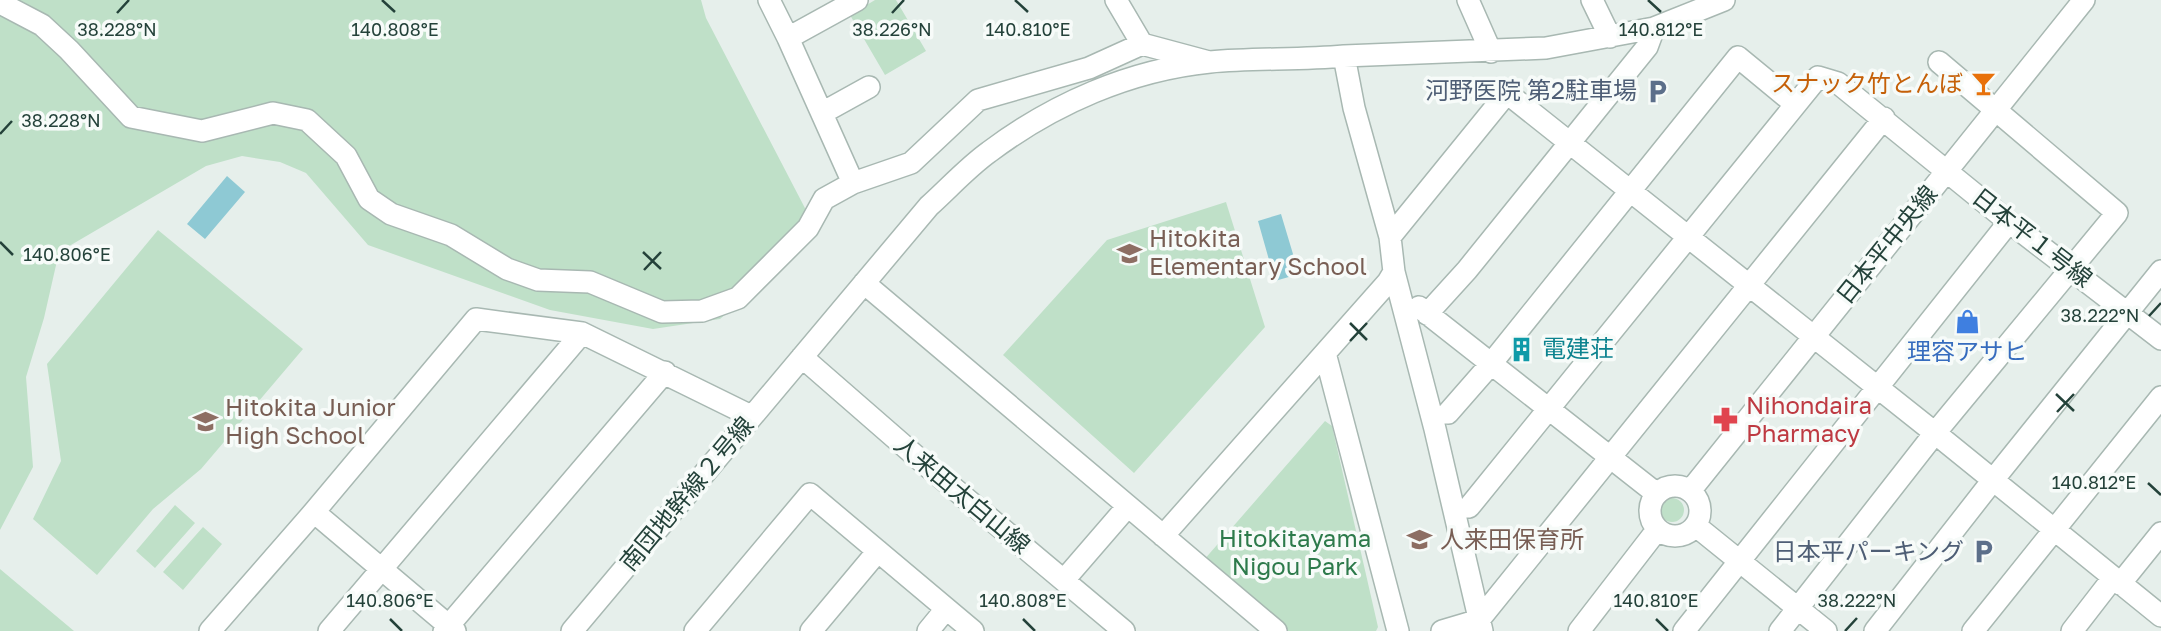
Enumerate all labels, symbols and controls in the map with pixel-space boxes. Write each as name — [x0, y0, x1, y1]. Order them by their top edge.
text: 38.228°N — [77, 18, 157, 40]
text: 140.808°E — [351, 18, 439, 40]
text: 38.226°N — [852, 18, 932, 40]
text: 140.810°E — [985, 18, 1071, 40]
text: 140.812°E — [1619, 18, 1703, 40]
place label: スナック竹とんぼ — [1771, 68, 1963, 97]
bar icon: スナック竹とんぼ — [1969, 70, 1997, 98]
place label: 河野医院 第2駐車場 — [1425, 75, 1637, 104]
parking icon: 河野医院 第2駐車場 — [1643, 77, 1671, 105]
text: 38.228°N — [21, 109, 101, 131]
street label: 日本平中央線 — [1829, 179, 1942, 309]
street label: 日本平１号線 — [1967, 181, 2099, 293]
place label: Hitokita Elementary School — [1149, 223, 1367, 280]
school or university icon: Hitokita Elementary School — [1115, 239, 1143, 267]
text: 140.806°E — [23, 243, 111, 265]
text: 38.222°N — [2061, 304, 2139, 326]
shop icon: 理容アサヒ — [1953, 307, 1981, 335]
place label: 電建荘 — [1542, 333, 1614, 362]
building icon: 電建荘 — [1508, 335, 1536, 363]
place label: 理容アサヒ — [1907, 336, 2027, 365]
place label: Nihondaira Pharmacy — [1746, 390, 1872, 447]
place label: Hitokita Junior High School — [225, 392, 396, 449]
pharmacy icon: Nihondaira Pharmacy — [1712, 406, 1740, 434]
school or university icon: Hitokita Junior High School — [191, 408, 219, 436]
street label: 南団地幹線２号線 — [613, 410, 759, 576]
street label: 人来田太白山線 — [889, 429, 1037, 559]
text: 140.812°E — [2052, 471, 2136, 493]
park label: Hitokitayama Nigou Park — [1219, 523, 1371, 580]
place label: 人来田保育所 — [1440, 524, 1584, 553]
school or university icon: 人来田保育所 — [1406, 526, 1434, 554]
place label: 日本平パーキング — [1773, 536, 1964, 565]
parking icon: 日本平パーキング — [1970, 538, 1998, 566]
text: 140.806°E — [346, 589, 434, 611]
text: 140.808°E — [979, 589, 1067, 611]
text: 140.810°E — [1613, 589, 1699, 611]
text: 38.222°N — [1818, 589, 1896, 611]

